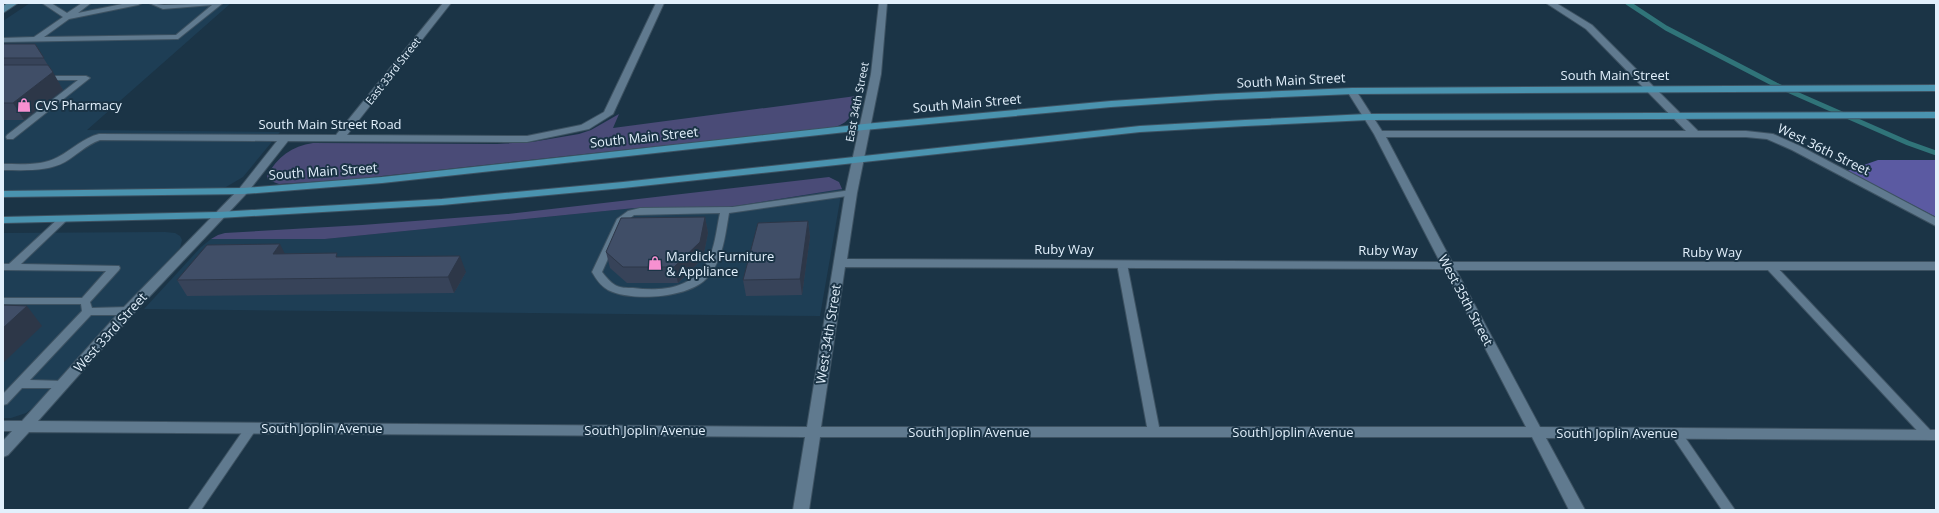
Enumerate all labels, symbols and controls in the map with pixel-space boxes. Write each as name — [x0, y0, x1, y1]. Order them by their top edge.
street label: East 33rd Street — [362, 34, 424, 107]
street label: East 34th Street — [841, 61, 872, 143]
street label: South Main Street — [1561, 66, 1670, 84]
street label: South Main Street — [1236, 68, 1346, 92]
street label: South Main Street — [912, 89, 1022, 117]
place label: CVS Pharmacy — [35, 96, 122, 114]
shop icon: CVS Pharmacy — [16, 97, 32, 113]
street label: South Main Street Road — [258, 115, 402, 133]
street label: West 36th Street — [1775, 119, 1874, 179]
street label: South Main Street — [589, 122, 699, 152]
street label: South Main Street — [268, 158, 378, 184]
street label: Ruby Way — [1034, 240, 1094, 258]
street label: Ruby Way — [1358, 241, 1418, 259]
street label: Ruby Way — [1682, 243, 1742, 261]
place label: Mardick Furniture & Appliance — [666, 247, 774, 280]
street label: West 35th Street — [1434, 251, 1498, 349]
shop icon: Mardick Furniture & Appliance — [647, 255, 663, 271]
street label: West 34th Street — [811, 283, 845, 385]
street label: West 33rd Street — [69, 288, 151, 376]
street label: South Joplin Avenue — [261, 419, 383, 437]
street label: South Joplin Avenue — [584, 421, 706, 439]
street label: South Joplin Avenue — [908, 423, 1030, 441]
street label: South Joplin Avenue — [1232, 423, 1354, 441]
street label: South Joplin Avenue — [1556, 424, 1678, 442]

